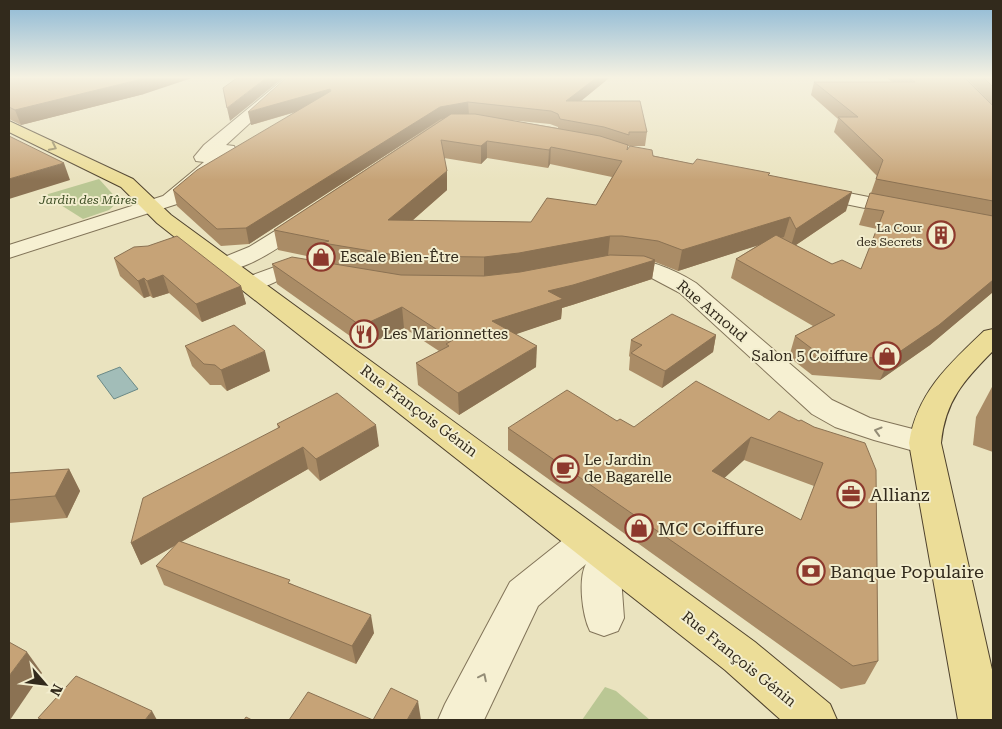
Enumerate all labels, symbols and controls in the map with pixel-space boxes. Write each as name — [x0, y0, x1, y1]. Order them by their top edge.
one-way arrow — [48, 140, 57, 151]
park label: Jardin des Mûres — [38, 193, 137, 207]
building icon: La Cour des Secrets — [926, 220, 956, 250]
place label: La Cour des Secrets — [856, 221, 922, 249]
shop icon: Escale Bien-Être — [306, 242, 336, 272]
place label: Escale Bien-Être — [340, 248, 459, 266]
street label: Rue Arnoud — [673, 276, 751, 346]
restaurant icon: Les Marionnettes — [349, 319, 379, 349]
place label: Les Marionnettes — [383, 325, 508, 343]
shop icon: Salon 5 Coiffure — [872, 341, 902, 371]
place label: Salon 5 Coiffure — [752, 347, 868, 365]
street label: Rue François Génin — [357, 361, 481, 461]
one-way arrow — [874, 426, 883, 436]
place label: Le Jardin de Bagarelle — [584, 451, 672, 486]
cafe icon: Le Jardin de Bagarelle — [550, 454, 580, 484]
office icon: Allianz — [836, 479, 866, 509]
place label: Allianz — [870, 484, 930, 505]
shop icon: MC Coiffure — [624, 513, 654, 543]
place label: MC Coiffure — [658, 518, 764, 539]
bank icon: Banque Populaire — [796, 556, 826, 586]
place label: Banque Populaire — [830, 561, 984, 582]
street label: Rue François Génin — [678, 607, 800, 711]
north arrow — [20, 659, 70, 709]
one-way arrow — [476, 673, 486, 682]
text: N — [47, 682, 66, 699]

